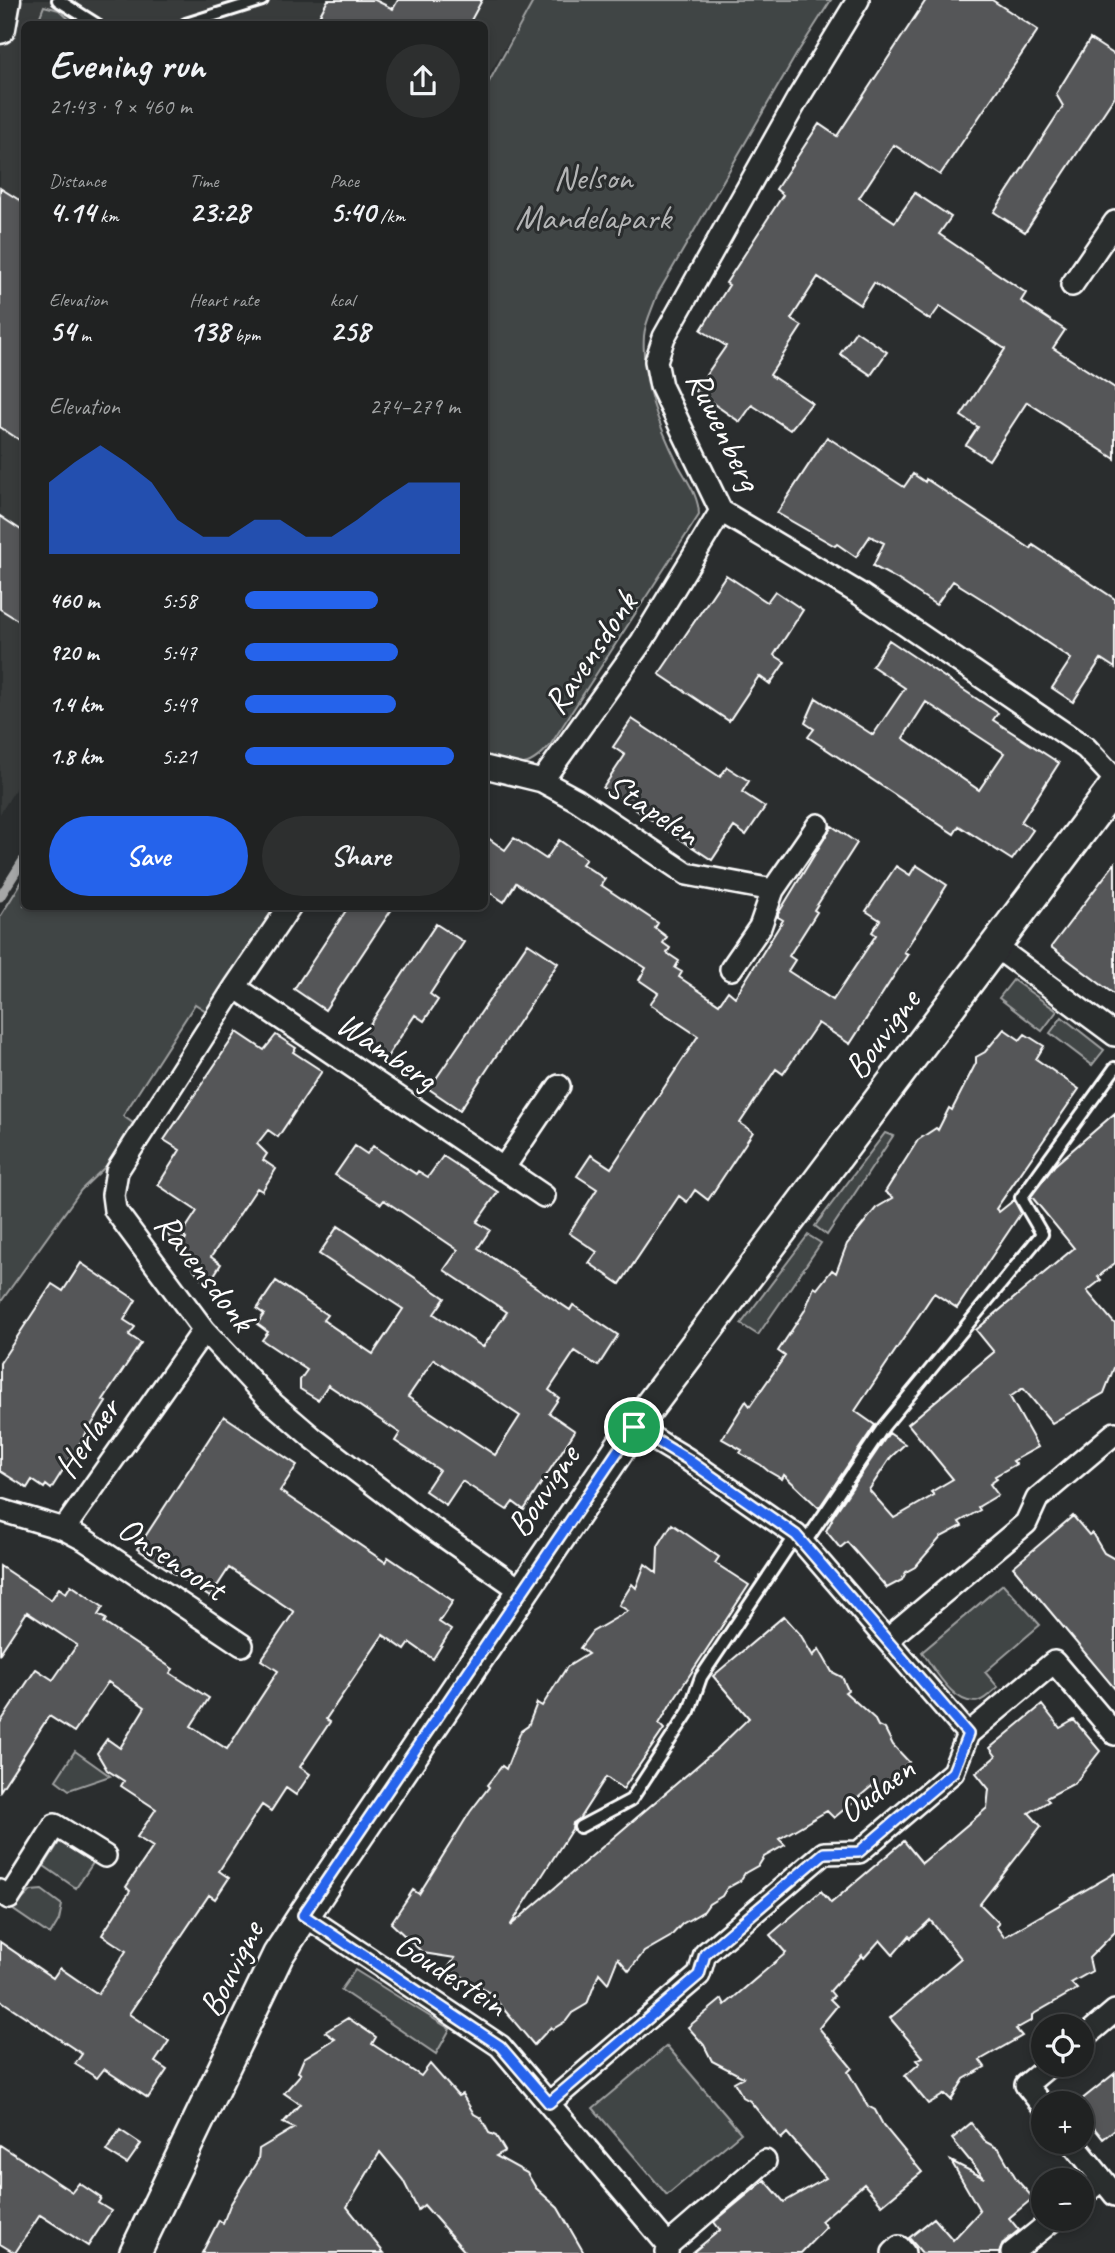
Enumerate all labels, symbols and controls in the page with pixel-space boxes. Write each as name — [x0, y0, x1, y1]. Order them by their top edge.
text: Evening run — [49, 42, 205, 89]
button: share — [386, 44, 460, 118]
text: 21:43 · 9 × 460 m — [49, 92, 192, 121]
park label: Nelson Mandelapark — [515, 155, 673, 240]
text: Distance — [49, 169, 106, 193]
text: Time — [189, 169, 218, 193]
text: Pace — [330, 169, 359, 193]
text: 4.14 — [49, 193, 95, 231]
text: 23:28 — [189, 193, 249, 231]
text: 5:40 — [330, 193, 376, 231]
text: km — [95, 204, 119, 228]
text: /km — [376, 204, 405, 228]
text: Elevation — [49, 288, 107, 312]
text: Heart rate — [189, 288, 259, 312]
text: kcal — [330, 288, 355, 312]
text: 54 — [49, 312, 76, 350]
text: 138 — [189, 312, 230, 350]
text: 258 — [330, 312, 370, 350]
text: m — [76, 323, 91, 347]
text: bpm — [230, 323, 261, 347]
street label: Ruwenberg — [676, 363, 773, 499]
text: Elevation — [49, 392, 120, 421]
text: 274–279 m — [369, 392, 460, 421]
street label: Ravensdonk — [533, 581, 649, 723]
text: 460 m — [49, 586, 99, 615]
text: 5:58 — [161, 586, 197, 615]
text: 920 m — [49, 638, 98, 667]
text: 5:47 — [161, 638, 197, 667]
text: 1.4 km — [49, 690, 103, 719]
text: 5:49 — [161, 690, 197, 719]
text: 1.8 km — [49, 742, 103, 771]
text: 5:21 — [161, 742, 197, 771]
street label: Stapelen — [598, 762, 709, 856]
button: Save — [49, 816, 248, 896]
button: Share — [262, 816, 460, 896]
street label: Bouvigne — [834, 978, 932, 1088]
street label: Wamberg — [328, 1001, 447, 1102]
street label: Ravensdonk — [145, 1204, 267, 1342]
street label: Herlaer — [43, 1387, 132, 1487]
pin — [604, 1397, 664, 1457]
icon: arrive — [615, 1408, 653, 1446]
street label: Bouvigne — [496, 1434, 591, 1546]
street label: Onsenoort — [109, 1505, 238, 1612]
street label: Oudaen — [828, 1746, 924, 1834]
street label: Bouvigne — [188, 1911, 275, 2024]
street label: Goudestein — [386, 1921, 517, 2028]
map controls — [1031, 2014, 1094, 2231]
button: locate — [1031, 2014, 1094, 2077]
button: + — [1031, 2091, 1094, 2154]
button: − — [1031, 2168, 1094, 2231]

